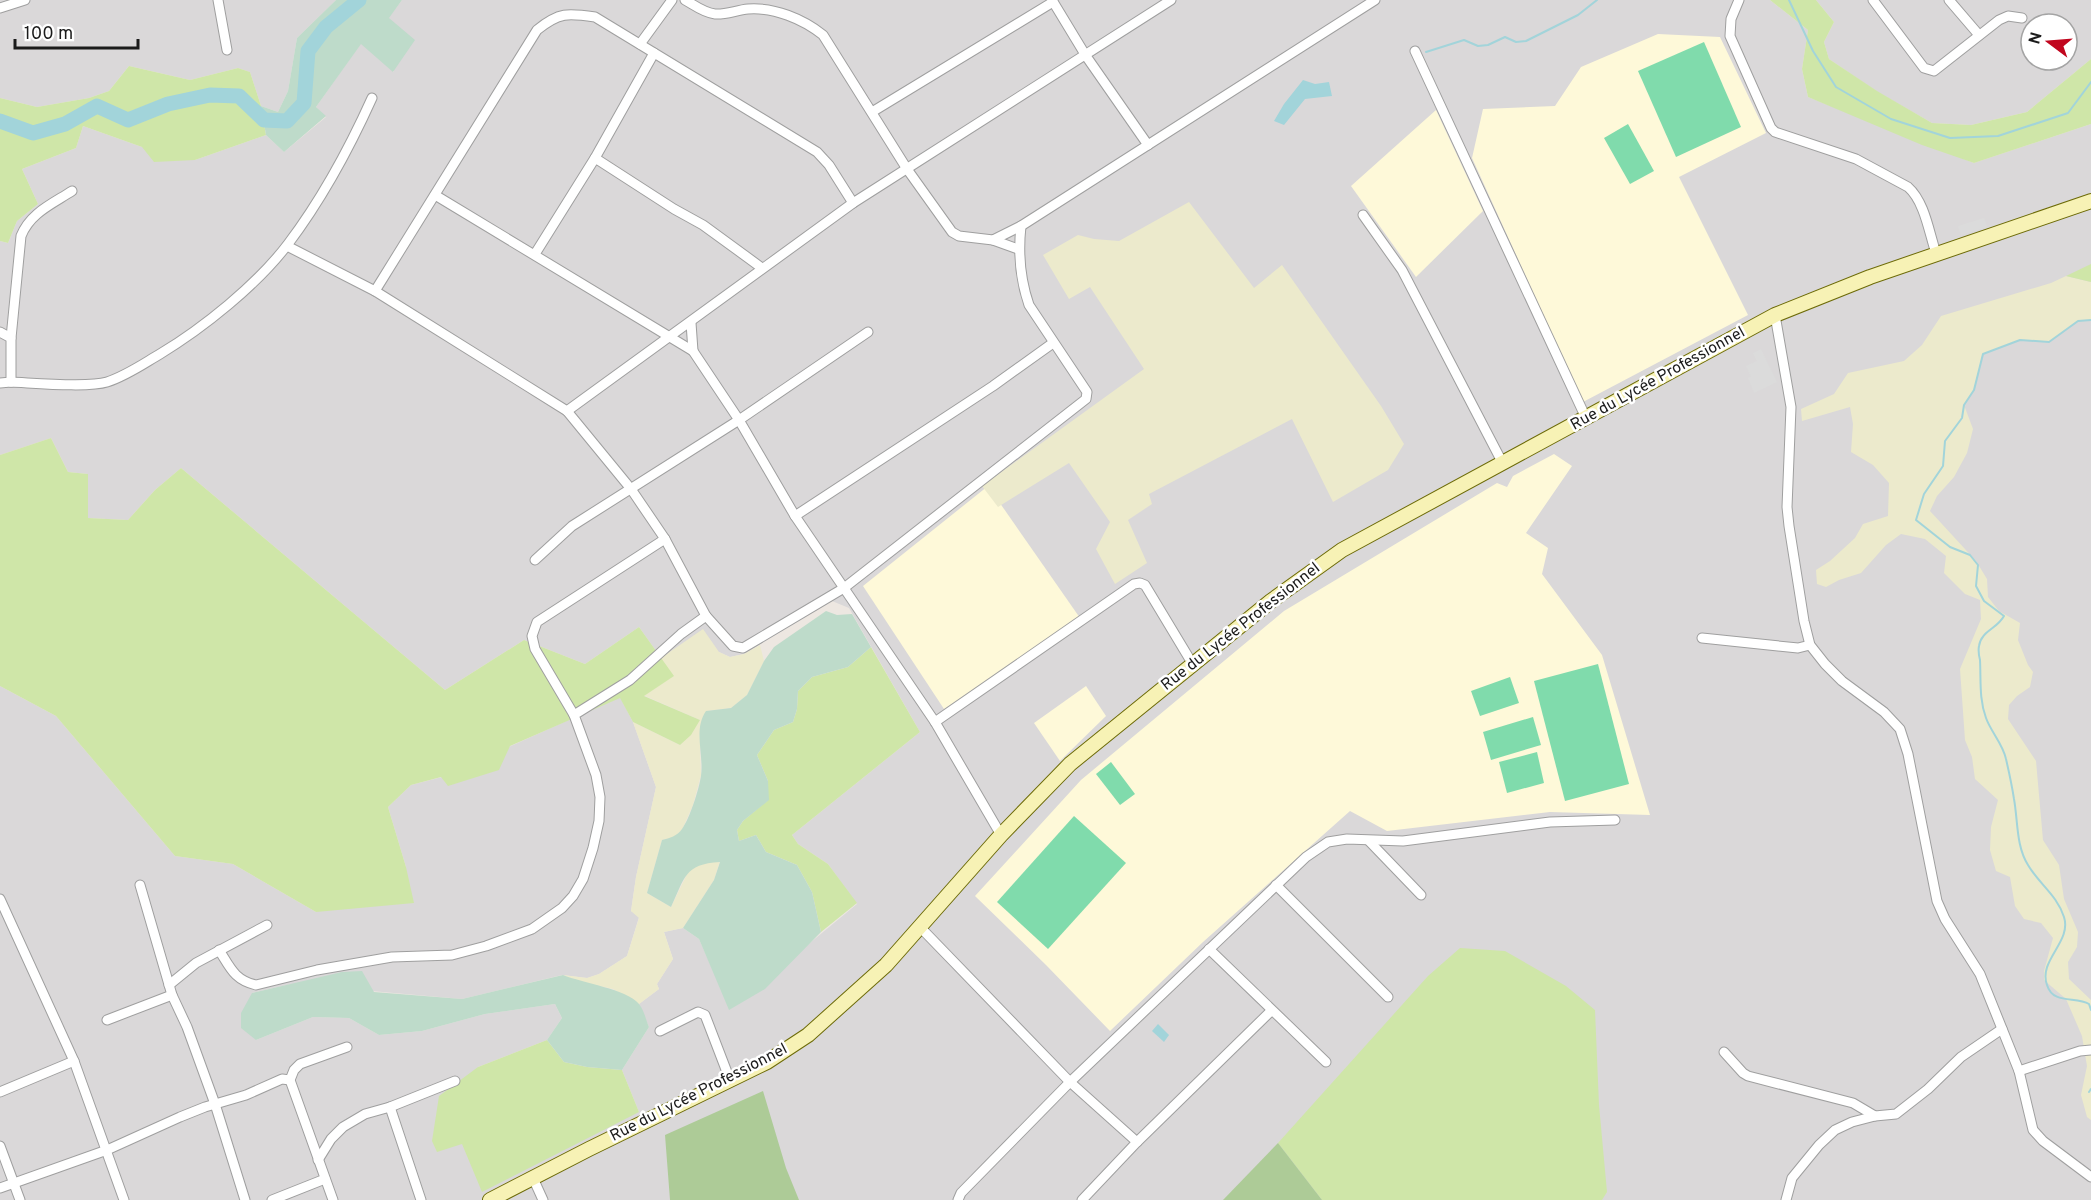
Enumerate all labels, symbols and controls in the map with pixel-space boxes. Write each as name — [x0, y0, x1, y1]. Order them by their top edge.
scale bar — [15, 12, 138, 50]
north arrow — [2019, 12, 2079, 72]
text: 100 m — [24, 23, 73, 46]
text: N — [2025, 30, 2048, 47]
street label: Rue du Lycée Professionnel — [1567, 323, 1749, 435]
street label: Rue du Lycée Professionnel — [1157, 559, 1325, 695]
street label: Rue du Lycée Professionnel — [607, 1039, 791, 1147]

